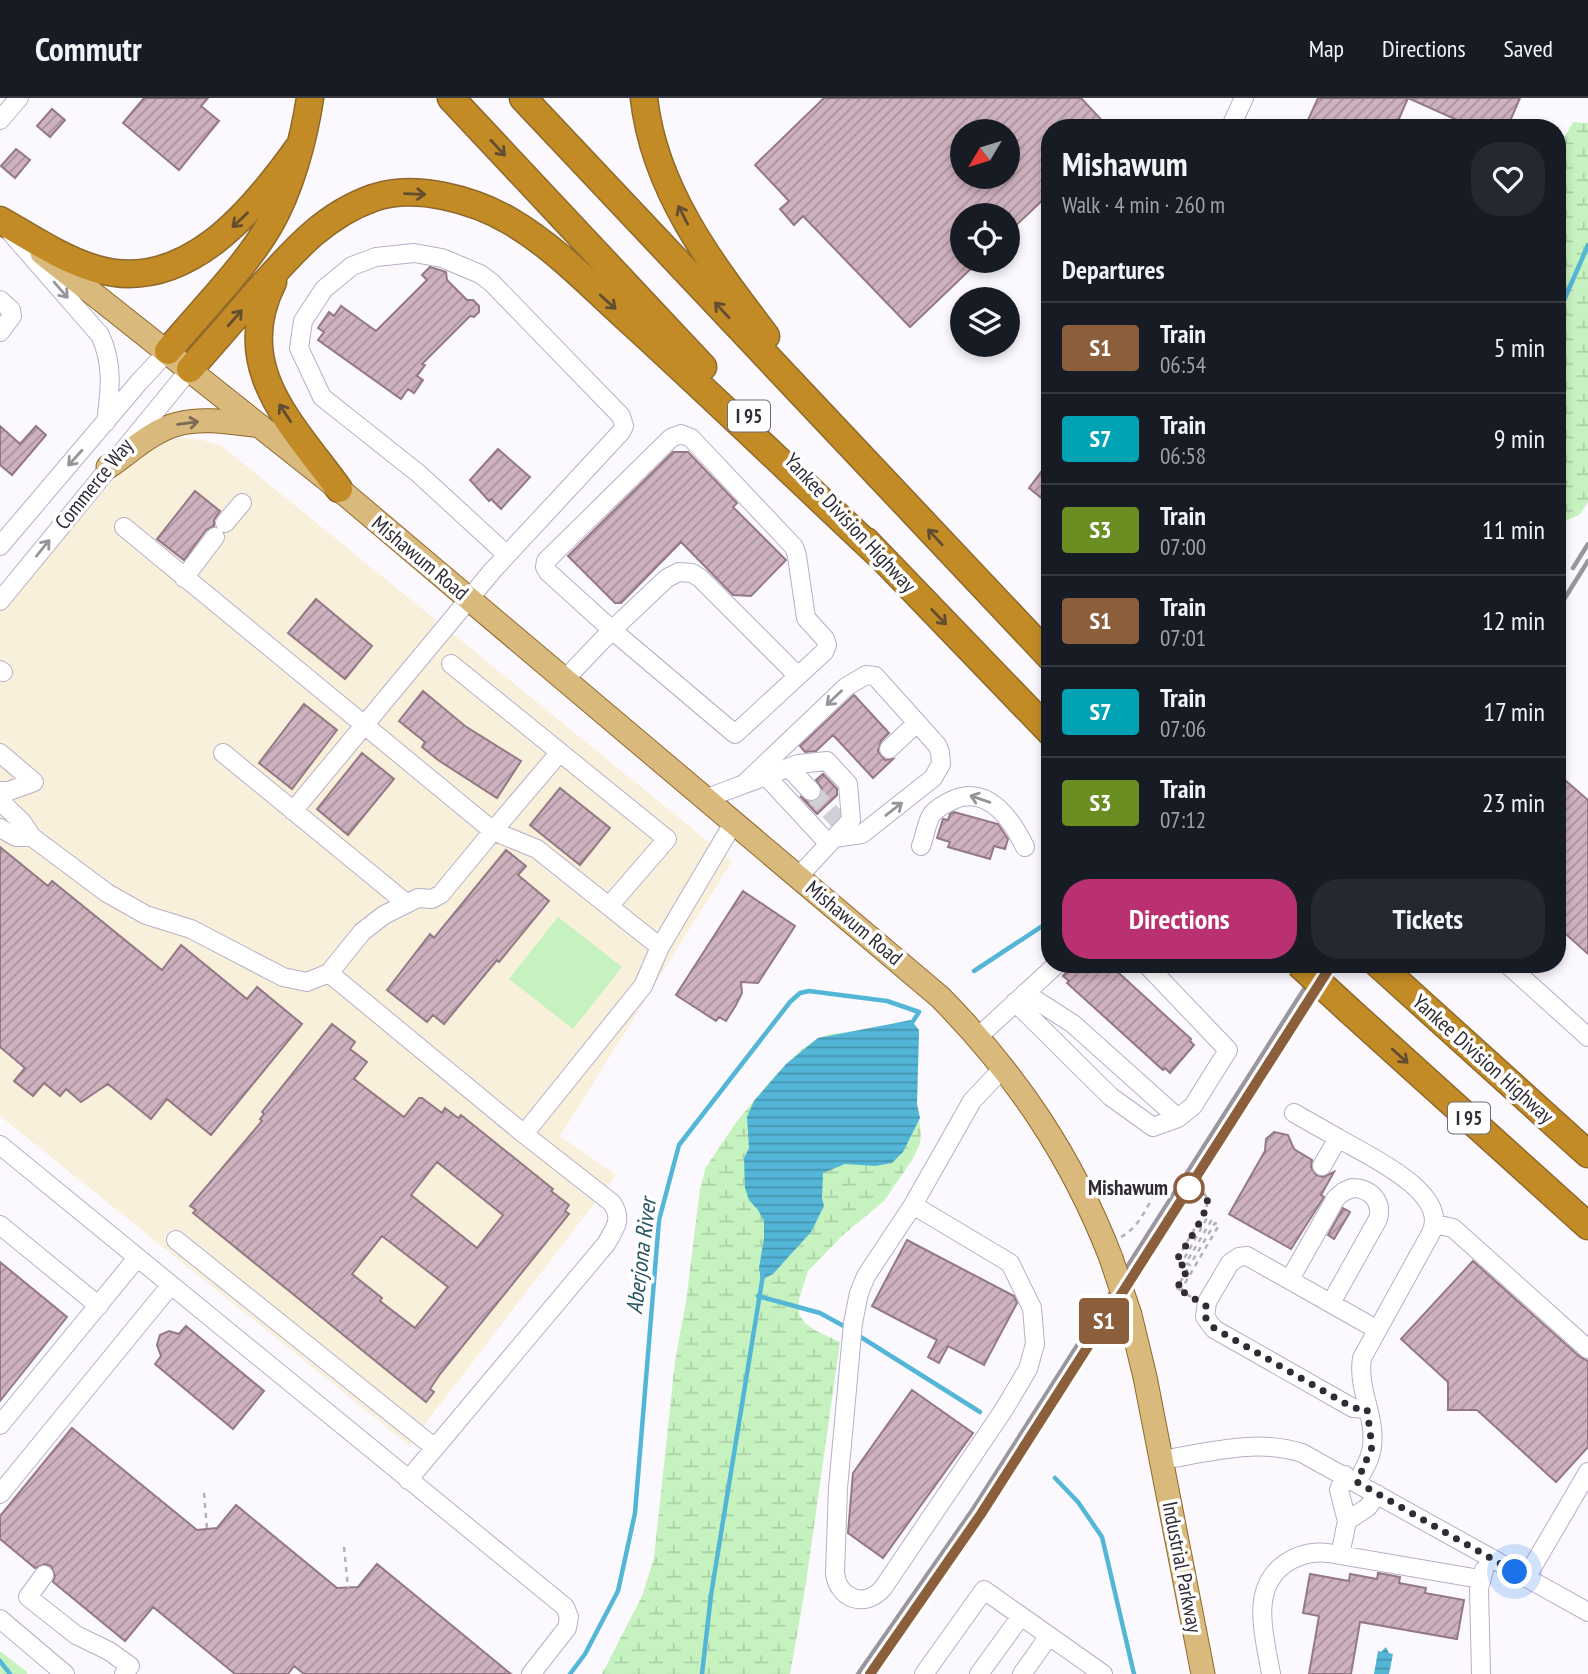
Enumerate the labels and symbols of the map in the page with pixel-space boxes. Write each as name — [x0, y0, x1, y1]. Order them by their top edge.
north arrow — [950, 119, 1020, 189]
one-way arrow — [489, 139, 506, 156]
one-way arrow — [403, 187, 426, 200]
one-way arrow — [676, 205, 690, 226]
one-way arrow — [231, 212, 249, 228]
one-way arrow — [53, 281, 69, 299]
one-way arrow — [599, 293, 616, 310]
one-way arrow — [713, 302, 730, 319]
one-way arrow — [227, 309, 243, 327]
road number: I 95 — [728, 400, 770, 432]
one-way arrow — [278, 404, 292, 423]
one-way arrow — [176, 416, 199, 429]
street label: Commerce Way — [49, 433, 139, 535]
street label: Yankee Division Highway — [779, 447, 922, 598]
one-way arrow — [67, 449, 83, 467]
street label: Mishawum Road — [366, 509, 474, 606]
one-way arrow — [927, 529, 944, 546]
one-way arrow — [35, 539, 51, 557]
one-way arrow — [930, 608, 947, 625]
one-way arrow — [826, 689, 843, 706]
one-way arrow — [970, 792, 991, 804]
one-way arrow — [884, 802, 902, 817]
street label: Mishawum Road — [800, 874, 908, 971]
street label: Yankee Division Highway — [1407, 988, 1560, 1129]
one-way arrow — [1391, 1048, 1409, 1064]
road number: I 95 — [1448, 1102, 1490, 1134]
marker: Mishawum — [1174, 1173, 1204, 1203]
place label: Mishawum — [1088, 1174, 1168, 1201]
water label: Aberjona River — [619, 1193, 662, 1316]
line badge: S1 — [1072, 1298, 1136, 1344]
street label: Industrial Parkway — [1157, 1499, 1208, 1635]
your location — [1497, 1554, 1532, 1589]

